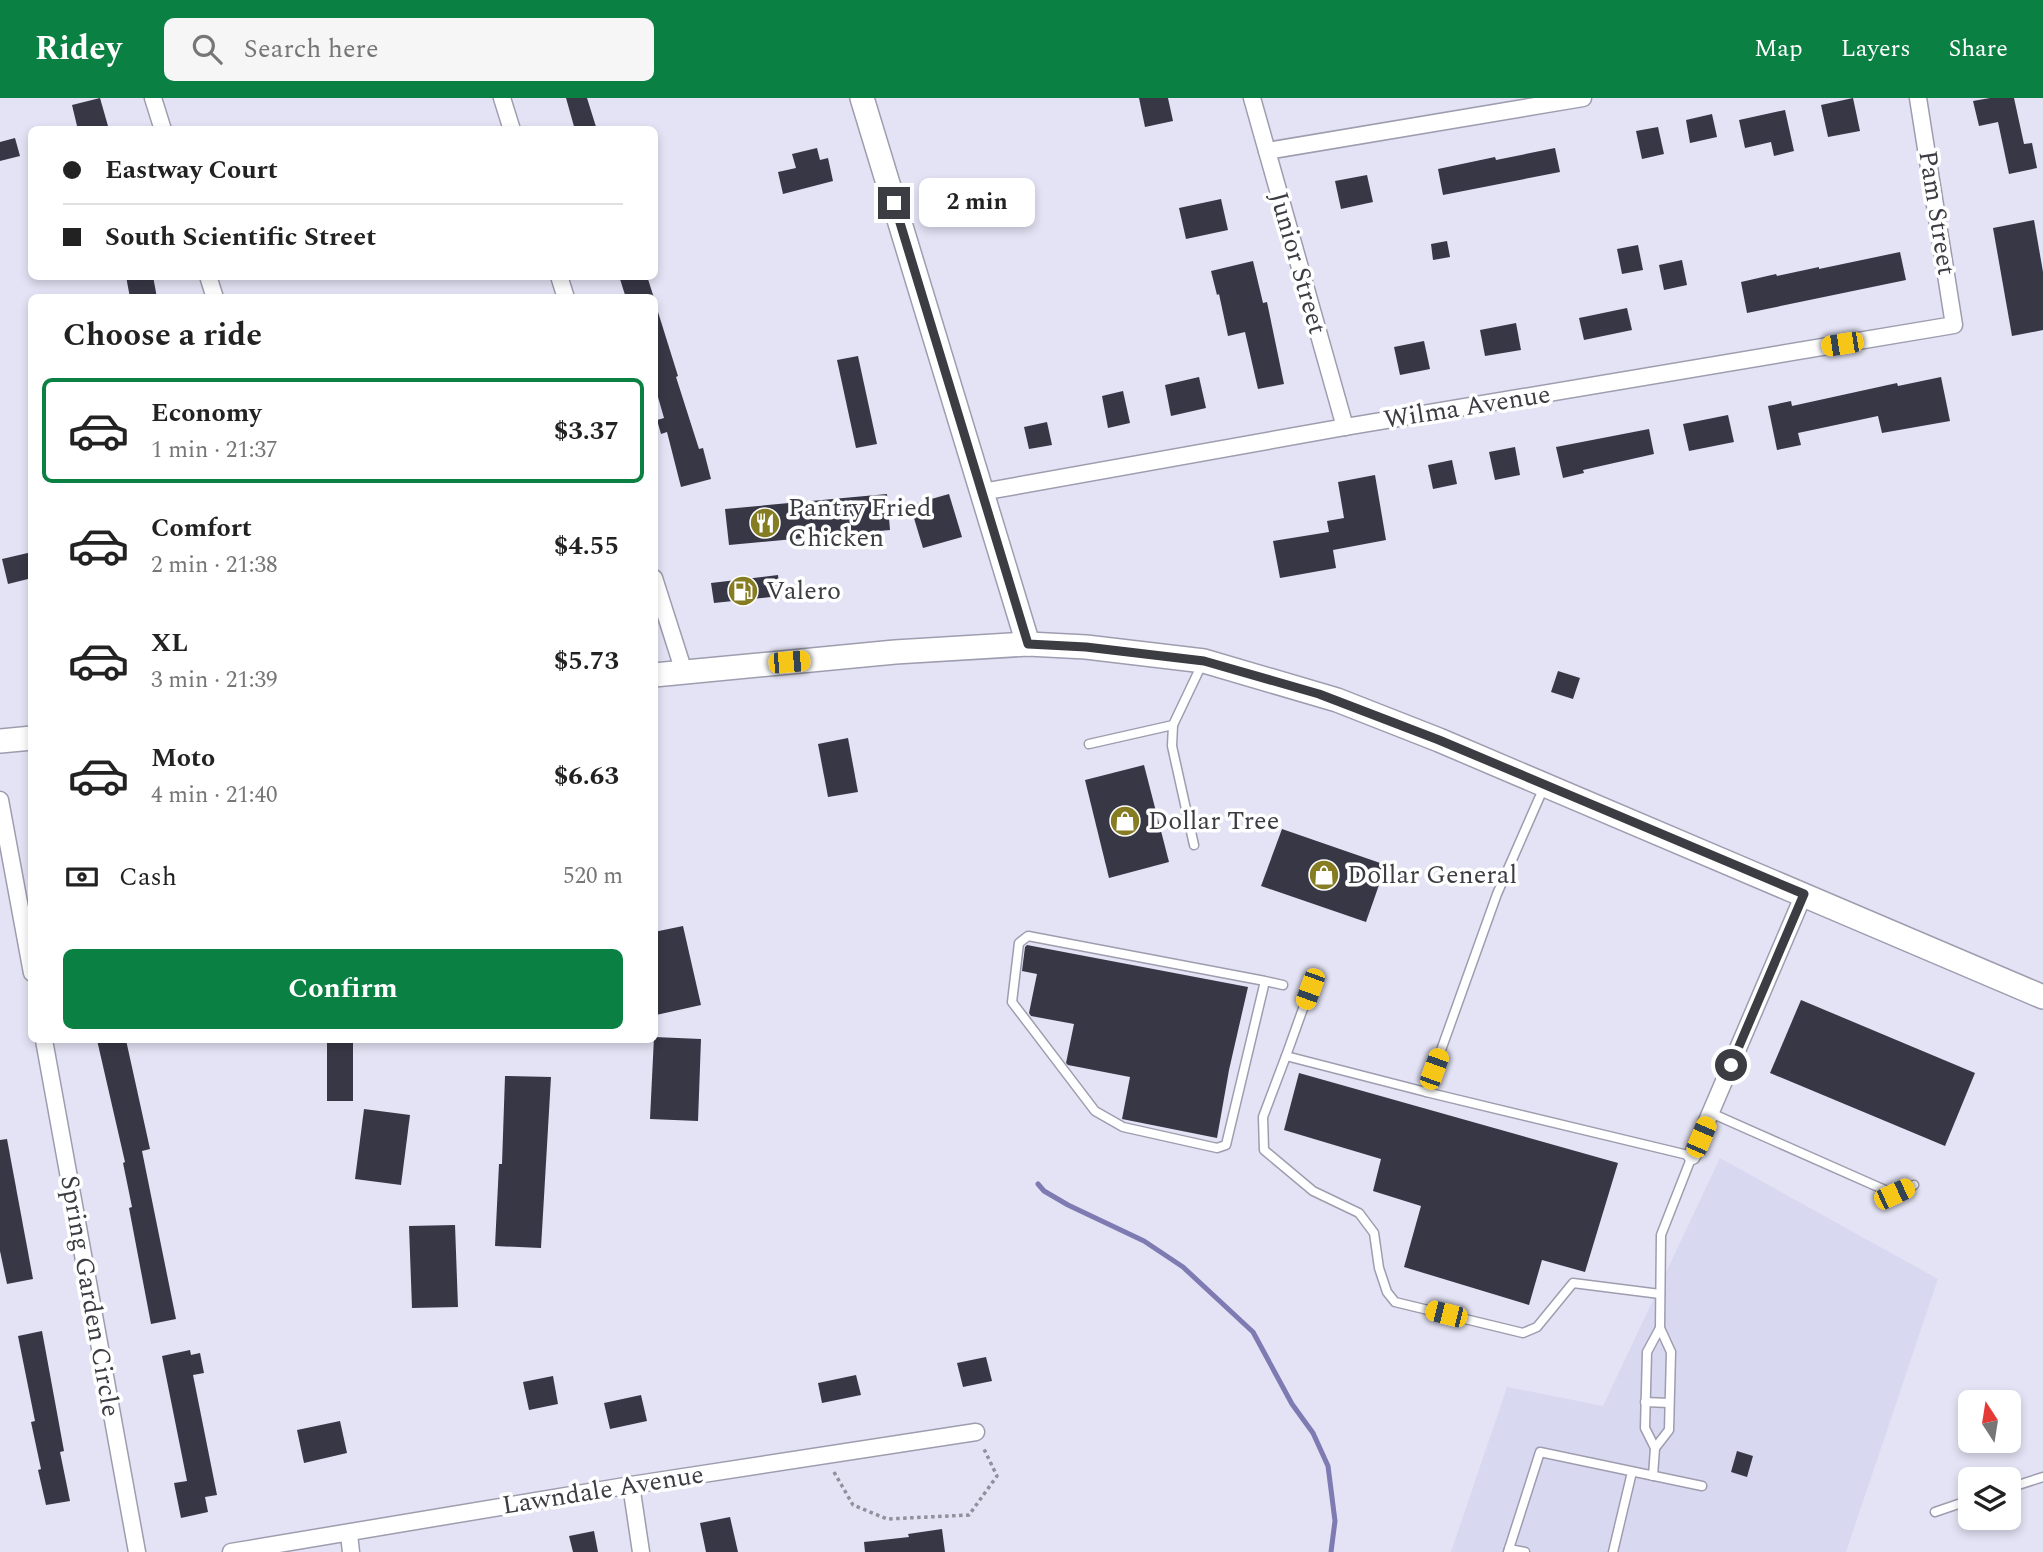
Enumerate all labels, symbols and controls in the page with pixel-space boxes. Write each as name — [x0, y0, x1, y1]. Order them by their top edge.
search box — [164, 18, 654, 81]
text: Ridey — [35, 24, 122, 74]
text: Search here — [244, 29, 379, 69]
icon: search — [188, 30, 226, 68]
text: Map — [1754, 31, 1803, 67]
text: Layers — [1841, 31, 1911, 67]
text: Share — [1949, 31, 2008, 67]
street label: Pam Street — [1907, 148, 1967, 278]
text: Eastway Court — [105, 150, 278, 190]
callout: 2 min — [918, 178, 1034, 228]
text: 2 min — [946, 185, 1008, 220]
route end — [878, 187, 910, 219]
street label: Junior Street — [1259, 187, 1337, 339]
text: South Scientific Street — [105, 217, 376, 257]
text: Choose a ride — [63, 311, 262, 360]
car — [1820, 330, 1865, 358]
street label: Wilma Avenue — [1381, 374, 1553, 440]
text: Economy — [151, 393, 261, 433]
icon: car — [67, 399, 130, 462]
text: $3.37 — [554, 411, 619, 451]
text: 1 min · 21:37 — [151, 433, 278, 468]
place label: Pantry Fried Chicken — [788, 488, 931, 558]
restaurant icon: Pantry Fried Chicken — [748, 506, 782, 540]
text: Comfort — [151, 508, 252, 548]
icon: car — [67, 514, 130, 577]
text: $4.55 — [554, 526, 619, 566]
text: 2 min · 21:38 — [151, 548, 278, 583]
place label: Valero — [766, 571, 841, 611]
fuel station icon: Valero — [726, 574, 760, 608]
text: XL — [151, 623, 188, 663]
icon: car — [67, 629, 130, 692]
text: $5.73 — [554, 641, 619, 681]
car — [768, 650, 811, 674]
text: 3 min · 21:39 — [151, 663, 278, 698]
text: Moto — [151, 738, 215, 778]
icon: car — [67, 744, 130, 807]
text: $6.63 — [554, 756, 619, 796]
text: 4 min · 21:40 — [151, 778, 278, 813]
place label: Dollar Tree — [1148, 801, 1279, 841]
shop icon: Dollar Tree — [1108, 804, 1142, 838]
place label: Dollar General — [1347, 855, 1517, 895]
text: Cash — [119, 857, 177, 897]
icon: cash — [63, 858, 101, 896]
shop icon: Dollar General — [1307, 858, 1341, 892]
text: 520 m — [563, 859, 623, 894]
button: Confirm — [63, 949, 623, 1029]
car — [1293, 966, 1328, 1012]
car — [1417, 1046, 1452, 1092]
route start — [1715, 1049, 1747, 1081]
car — [1684, 1114, 1719, 1160]
street label: Spring Garden Circle — [49, 1172, 131, 1420]
car — [1871, 1176, 1918, 1212]
car — [1424, 1299, 1469, 1329]
north arrow — [1958, 1390, 2021, 1452]
map controls — [1958, 1390, 2021, 1530]
street label: Lawndale Avenue — [499, 1454, 707, 1526]
button: layers — [1958, 1467, 2021, 1530]

